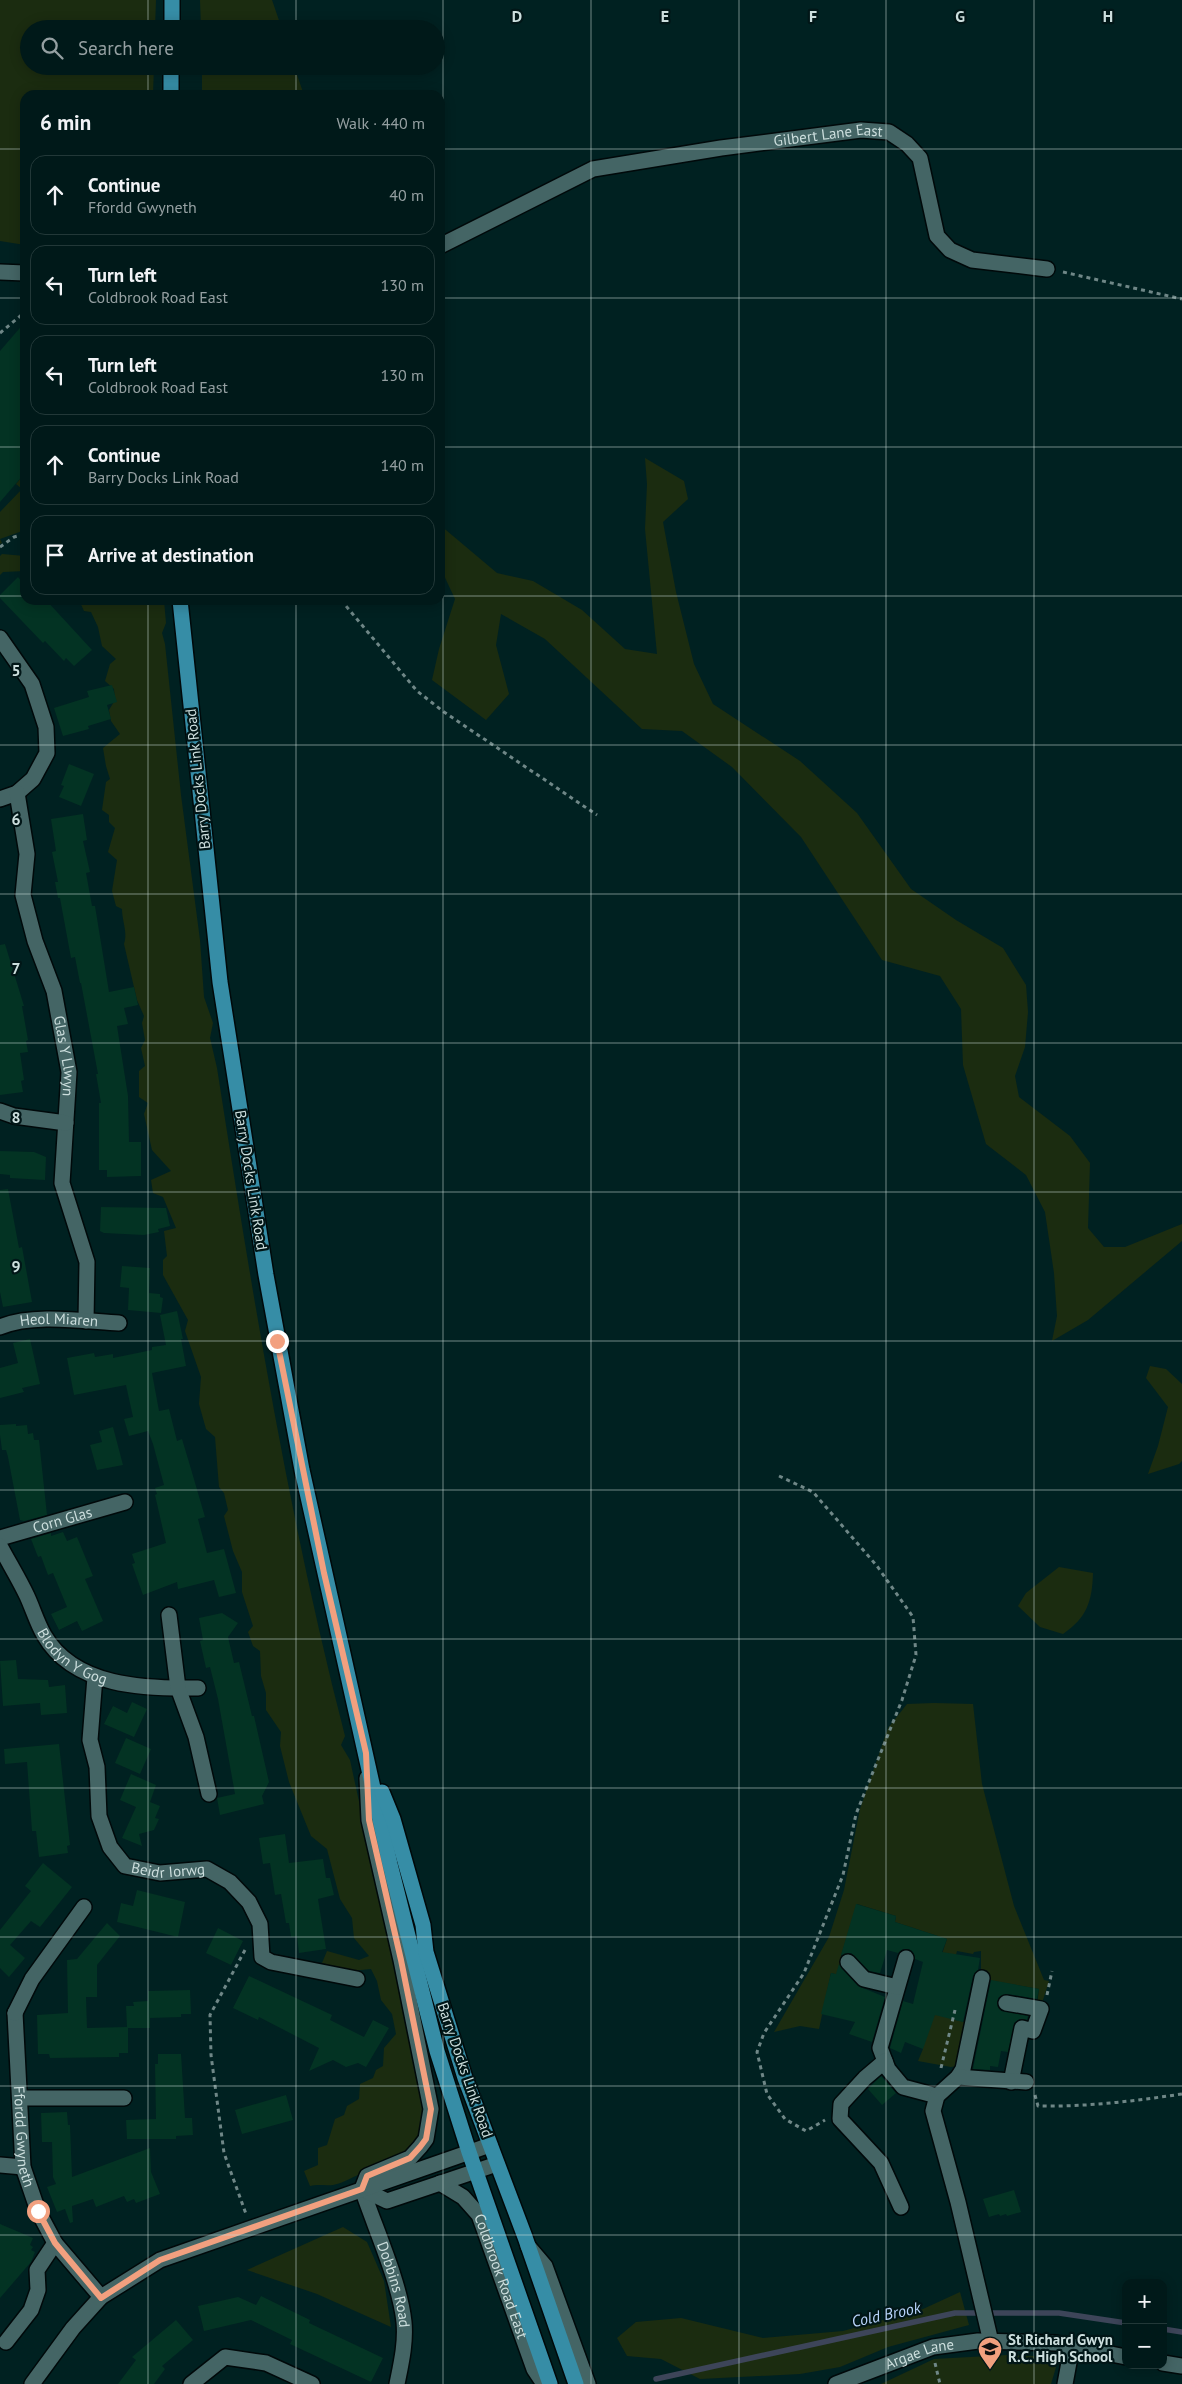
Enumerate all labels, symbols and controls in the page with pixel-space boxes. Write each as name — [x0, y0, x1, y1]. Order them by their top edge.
text: D — [512, 6, 522, 26]
text: E — [661, 6, 669, 26]
text: F — [809, 6, 817, 26]
text: G — [955, 6, 965, 26]
text: H — [1103, 6, 1113, 26]
search box — [20, 20, 445, 75]
icon: search — [38, 34, 66, 62]
text: Search here — [78, 36, 174, 60]
text: 6 min — [40, 109, 91, 136]
text: Walk · 440 m — [336, 113, 425, 133]
street label: Gilbert Lane East — [772, 120, 883, 150]
text: Continue — [88, 173, 160, 197]
icon: ahead — [41, 181, 69, 209]
text: 40 m — [389, 185, 424, 205]
text: Ffordd Gwyneth — [88, 197, 197, 217]
text: Turn left — [88, 263, 157, 287]
icon: left — [41, 271, 69, 299]
text: 130 m — [381, 275, 424, 295]
text: Coldbrook Road East — [88, 287, 228, 307]
text: Turn left — [88, 353, 157, 377]
icon: left — [41, 361, 69, 389]
text: 130 m — [381, 365, 424, 385]
text: Coldbrook Road East — [88, 377, 228, 397]
text: Continue — [88, 443, 160, 467]
icon: ahead — [41, 451, 69, 479]
text: 140 m — [381, 455, 424, 475]
text: Barry Docks Link Road — [88, 467, 239, 487]
icon: arrive — [41, 541, 69, 569]
text: Arrive at destination — [88, 543, 254, 567]
text: 5 — [11, 660, 21, 680]
street label: Barry Docks Link Road — [181, 708, 214, 850]
text: 6 — [11, 809, 21, 829]
text: 7 — [11, 958, 21, 978]
street label: Glas Y Llwyn — [50, 1014, 79, 1097]
text: 8 — [11, 1107, 21, 1127]
street label: Barry Docks Link Road — [231, 1109, 272, 1251]
text: 9 — [11, 1256, 21, 1276]
street label: Heol Miaren — [19, 1309, 99, 1330]
route end — [266, 1330, 289, 1353]
street label: Corn Glas — [30, 1502, 94, 1537]
street label: Blodyn Y Gog — [33, 1625, 110, 1689]
street label: Beidr Iorwg — [130, 1858, 206, 1882]
street label: Barry Docks Link Road — [433, 2000, 497, 2140]
street label: Ffordd Gwyneth — [10, 2085, 39, 2190]
route start — [27, 2200, 50, 2223]
street label: Coldbrook Road East — [470, 2211, 532, 2341]
street label: Dobbins Road — [373, 2239, 414, 2328]
map controls — [1122, 2279, 1167, 2369]
button: + — [1122, 2279, 1167, 2324]
water label: Cold Brook — [850, 2297, 923, 2331]
button: − — [1122, 2324, 1167, 2369]
place label: St Richard Gwyn R.C. High School — [1008, 2330, 1113, 2366]
street label: Argae Lane — [882, 2334, 955, 2373]
school or university icon: St Richard Gwyn R.C. High School — [977, 2336, 1003, 2370]

